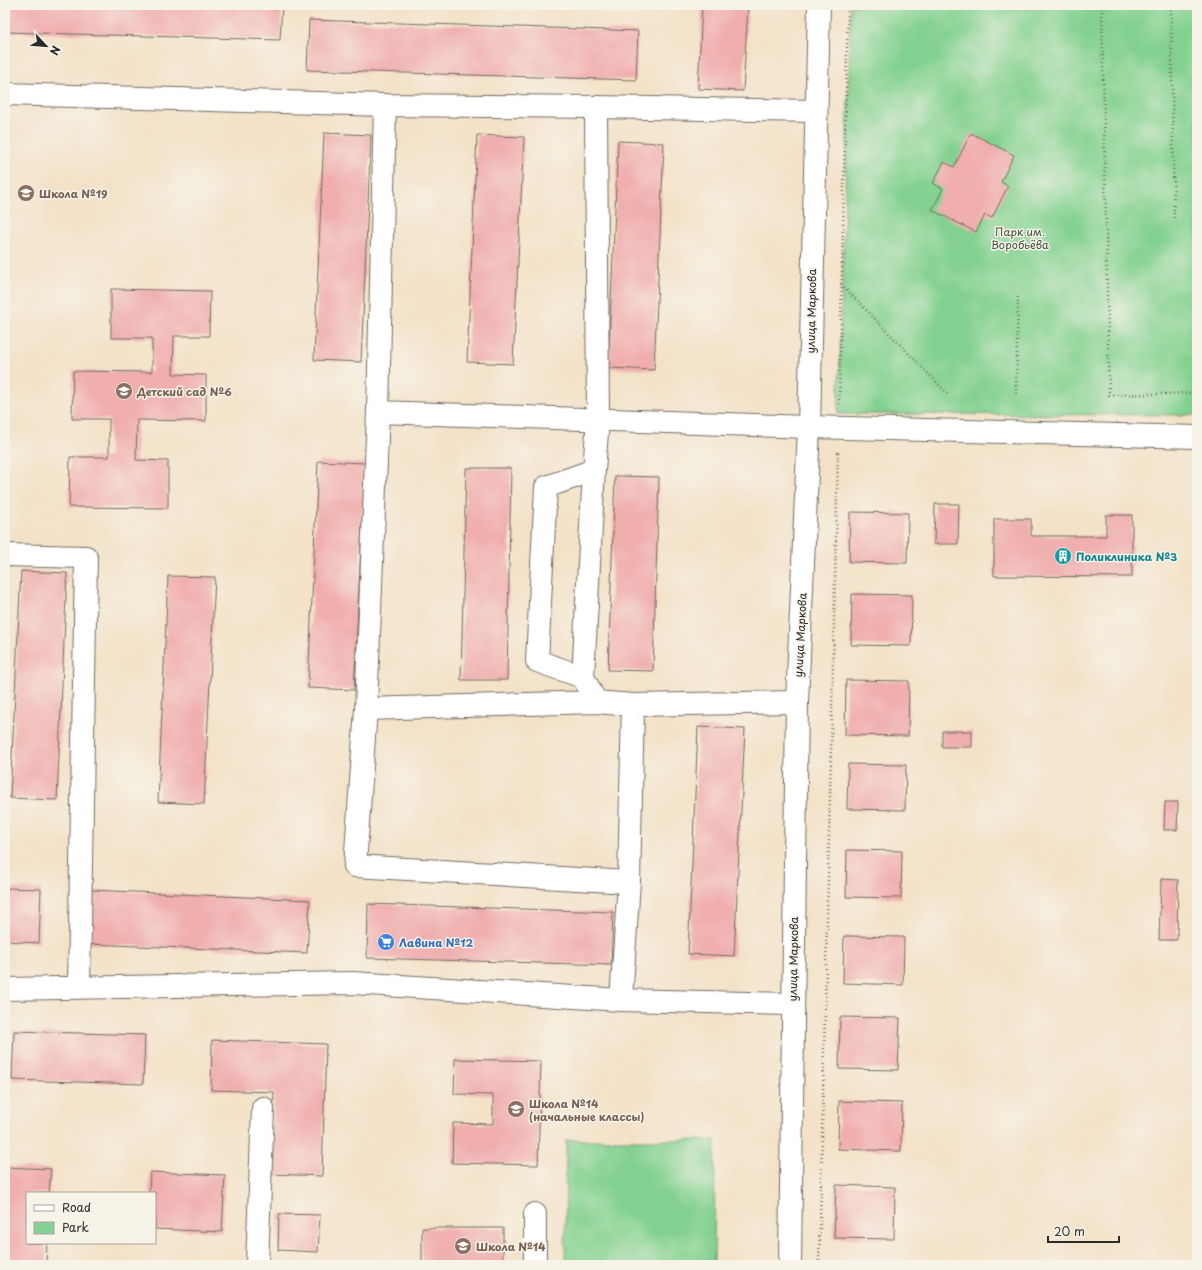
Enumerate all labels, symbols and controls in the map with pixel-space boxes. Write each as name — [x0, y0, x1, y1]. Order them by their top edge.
north arrow — [26, 26, 66, 66]
text: N — [46, 43, 65, 59]
school or university icon: Школа №19 — [16, 183, 36, 203]
place label: Школа №19 — [39, 185, 108, 202]
park label: Парк им. Воробьёва — [991, 223, 1049, 253]
street label: улица Маркова — [802, 268, 820, 353]
school or university icon: Детский сад №6 — [114, 381, 134, 401]
place label: Детский сад №6 — [136, 383, 232, 400]
building icon: Поликлиника №3 — [1053, 546, 1073, 566]
place label: Поликлиника №3 — [1076, 548, 1177, 565]
street label: улица Маркова — [789, 592, 811, 678]
street label: улица Маркова — [784, 916, 802, 1001]
supermarket icon: Лавина №12 — [376, 932, 396, 952]
place label: Лавина №12 — [399, 934, 473, 951]
place label: Школа №14 (начальные классы) — [529, 1095, 644, 1125]
school or university icon: Школа №14 (начальные классы) — [506, 1099, 526, 1119]
legend — [26, 1192, 156, 1244]
text: Road — [62, 1198, 91, 1216]
text: Park — [62, 1218, 89, 1236]
scale bar — [1048, 1218, 1119, 1244]
text: 20 m — [1054, 1222, 1085, 1240]
school or university icon: Школа №14 — [453, 1236, 473, 1256]
place label: Школа №14 — [476, 1238, 546, 1255]

